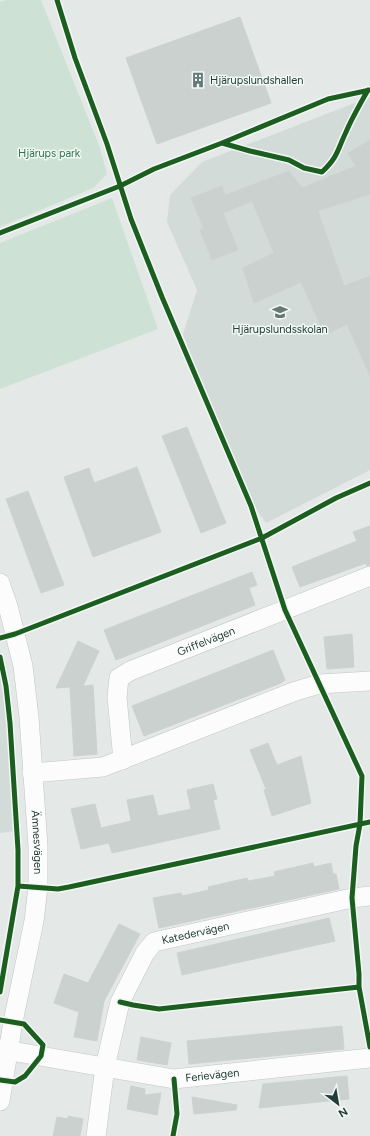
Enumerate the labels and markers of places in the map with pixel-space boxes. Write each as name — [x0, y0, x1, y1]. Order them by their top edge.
building icon: Hjärupslundshallen — [189, 71, 207, 89]
place label: Hjärupslundshallen — [210, 74, 303, 87]
school or university icon: Hjärupslundsskolan — [271, 303, 289, 321]
place label: Hjärupslundsskolan — [232, 323, 328, 336]

